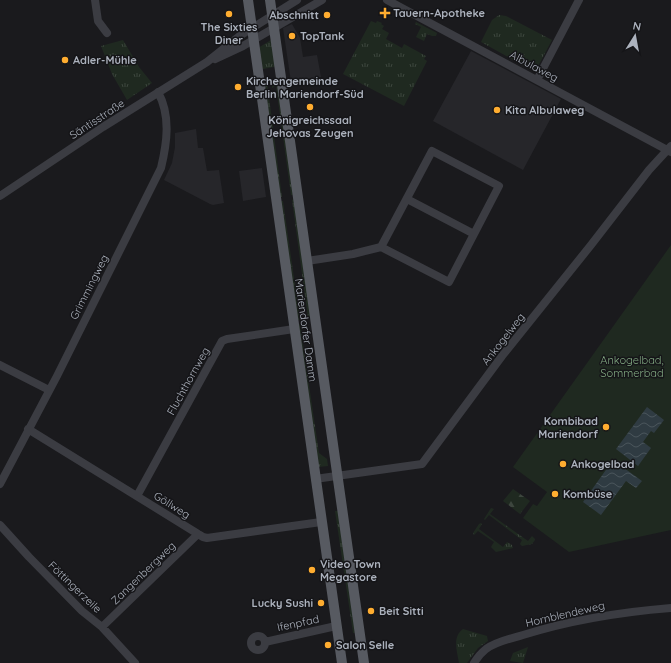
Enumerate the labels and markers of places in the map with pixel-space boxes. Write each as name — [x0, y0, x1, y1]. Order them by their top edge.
place label: Tauern-Apotheke — [393, 6, 485, 20]
place label: Abschnitt — [269, 8, 319, 22]
marker: Tauern-Apotheke — [380, 8, 390, 18]
marker: The Sixties Diner — [224, 9, 234, 19]
marker: Abschnitt — [322, 10, 332, 20]
place label: The Sixties Diner — [201, 20, 257, 47]
place label: TopTank — [300, 29, 344, 43]
marker: TopTank — [287, 31, 297, 41]
place label: Adler-Mühle — [73, 53, 137, 67]
marker: Adler-Mühle — [60, 55, 70, 65]
place label: Kirchengemeinde Berlin Mariendorf-Süd — [246, 74, 364, 101]
marker: Kirchengemeinde Berlin Mariendorf-Süd — [233, 82, 243, 92]
marker: Königreichssaal Jehovas Zeugen — [305, 102, 315, 112]
place label: Kita Albulaweg — [505, 103, 584, 117]
marker: Kita Albulaweg — [492, 105, 502, 115]
place label: Königreichssaal Jehovas Zeugen — [266, 113, 354, 140]
place label: Kombibad Mariendorf — [538, 414, 598, 441]
marker: Kombibad Mariendorf — [601, 422, 611, 432]
place label: Ankogelbad — [571, 457, 635, 471]
marker: Ankogelbad — [558, 459, 568, 469]
place label: Kombüse — [563, 487, 613, 501]
marker: Kombüse — [550, 489, 560, 499]
place label: Video Town Megastore — [320, 557, 381, 584]
marker: Video Town Megastore — [307, 565, 317, 575]
place label: Lucky Sushi — [251, 596, 313, 610]
marker: Lucky Sushi — [316, 598, 326, 608]
place label: Beit Sitti — [379, 604, 424, 618]
marker: Beit Sitti — [366, 606, 376, 616]
place label: Salon Selle — [336, 638, 395, 652]
marker: Salon Selle — [323, 640, 333, 650]

